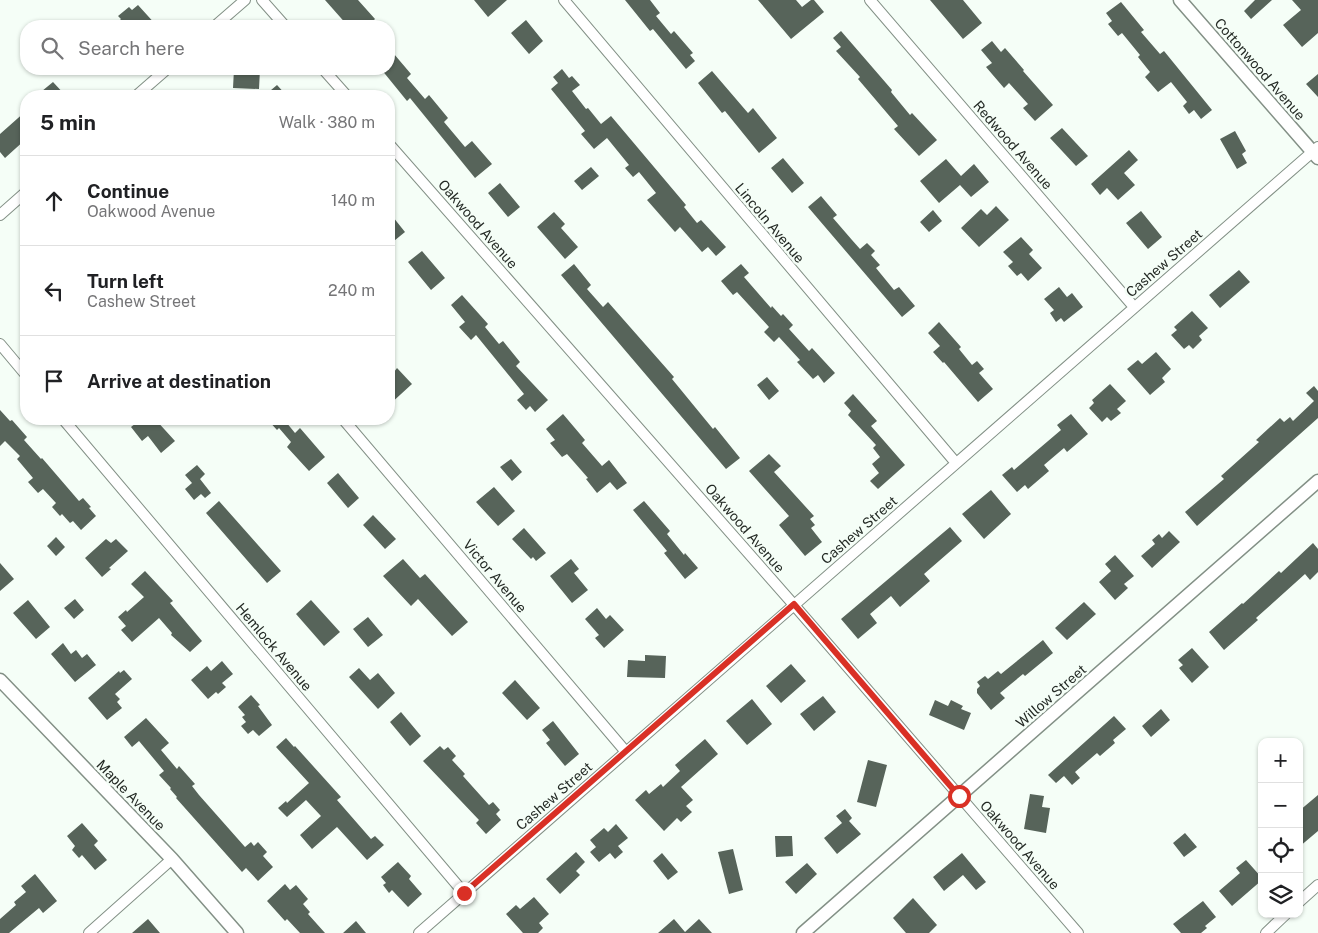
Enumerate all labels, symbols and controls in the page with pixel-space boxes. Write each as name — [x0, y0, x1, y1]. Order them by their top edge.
street label: Cottonwood Avenue — [1212, 15, 1309, 123]
search box — [20, 20, 395, 75]
icon: search — [38, 34, 66, 62]
text: Search here — [78, 37, 185, 59]
street label: Redwood Avenue — [970, 97, 1056, 193]
text: 5 min — [40, 110, 96, 135]
text: Walk · 380 m — [279, 113, 375, 132]
street label: Oakwood Avenue — [435, 176, 521, 272]
text: Continue — [87, 180, 169, 202]
street label: Lincoln Avenue — [732, 180, 808, 266]
icon: ahead — [40, 187, 68, 215]
text: 140 m — [331, 191, 375, 210]
text: Oakwood Avenue — [87, 202, 215, 221]
street label: Cashew Street — [1123, 226, 1205, 300]
text: Turn left — [87, 270, 164, 292]
icon: left — [40, 277, 68, 305]
text: 240 m — [328, 281, 375, 300]
text: Cashew Street — [87, 292, 196, 311]
icon: arrive — [40, 367, 68, 395]
text: Arrive at destination — [87, 370, 271, 392]
street label: Oakwood Avenue — [702, 480, 788, 576]
street label: Cashew Street — [818, 493, 900, 567]
street label: Victor Avenue — [460, 536, 530, 616]
street label: Hemlock Avenue — [233, 600, 315, 694]
street label: Willow Street — [1013, 661, 1089, 731]
map controls — [1258, 738, 1303, 918]
button: + — [1258, 738, 1303, 783]
street label: Maple Avenue — [93, 756, 169, 834]
street label: Cashew Street — [513, 759, 595, 833]
button: − — [1258, 783, 1303, 828]
route start — [948, 785, 971, 808]
street label: Oakwood Avenue — [977, 797, 1063, 893]
button: locate — [1258, 828, 1303, 873]
button: layers — [1258, 873, 1303, 918]
route end — [453, 882, 476, 905]

